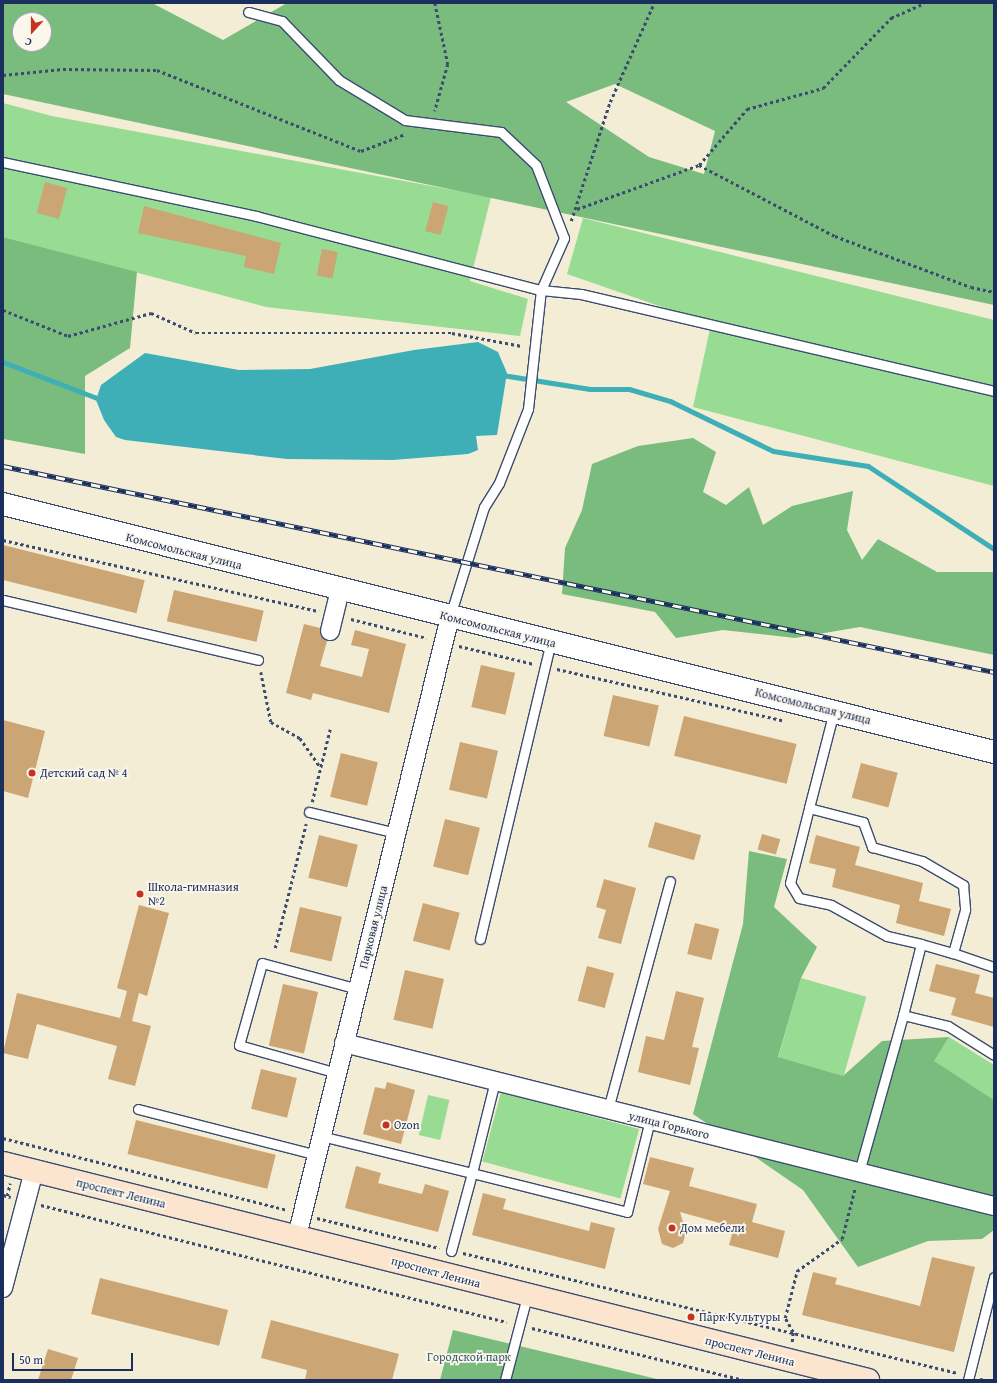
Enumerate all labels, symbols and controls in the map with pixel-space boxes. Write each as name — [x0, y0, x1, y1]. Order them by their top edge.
north arrow — [12, 12, 52, 52]
text: С — [22, 34, 34, 51]
street label: Комсомольская улица — [125, 530, 243, 572]
street label: Комсомольская улица — [439, 608, 557, 650]
street label: Комсомольская улица — [754, 685, 872, 727]
place label: Детский сад № 4 — [40, 766, 128, 780]
marker: Детский сад № 4 — [27, 768, 37, 778]
place label: Школа-гимназия №2 — [148, 880, 239, 908]
street label: Парковая улица — [356, 884, 390, 970]
marker: Школа-гимназия №2 — [135, 889, 145, 899]
street label: улица Горького — [627, 1108, 711, 1142]
place label: Ozon — [394, 1118, 419, 1132]
marker: Ozon — [381, 1120, 391, 1130]
street label: проспект Ленина — [75, 1175, 167, 1211]
place label: Дом мебели — [680, 1221, 745, 1235]
marker: Дом мебели — [667, 1223, 677, 1233]
street label: проспект Ленина — [390, 1253, 482, 1291]
place label: Парк Культуры — [699, 1310, 780, 1324]
marker: Парк Культуры — [686, 1312, 696, 1322]
street label: проспект Ленина — [704, 1333, 796, 1369]
scale bar — [14, 1345, 135, 1371]
park label: Городской парк — [427, 1350, 511, 1364]
text: 50 m — [19, 1351, 43, 1368]

